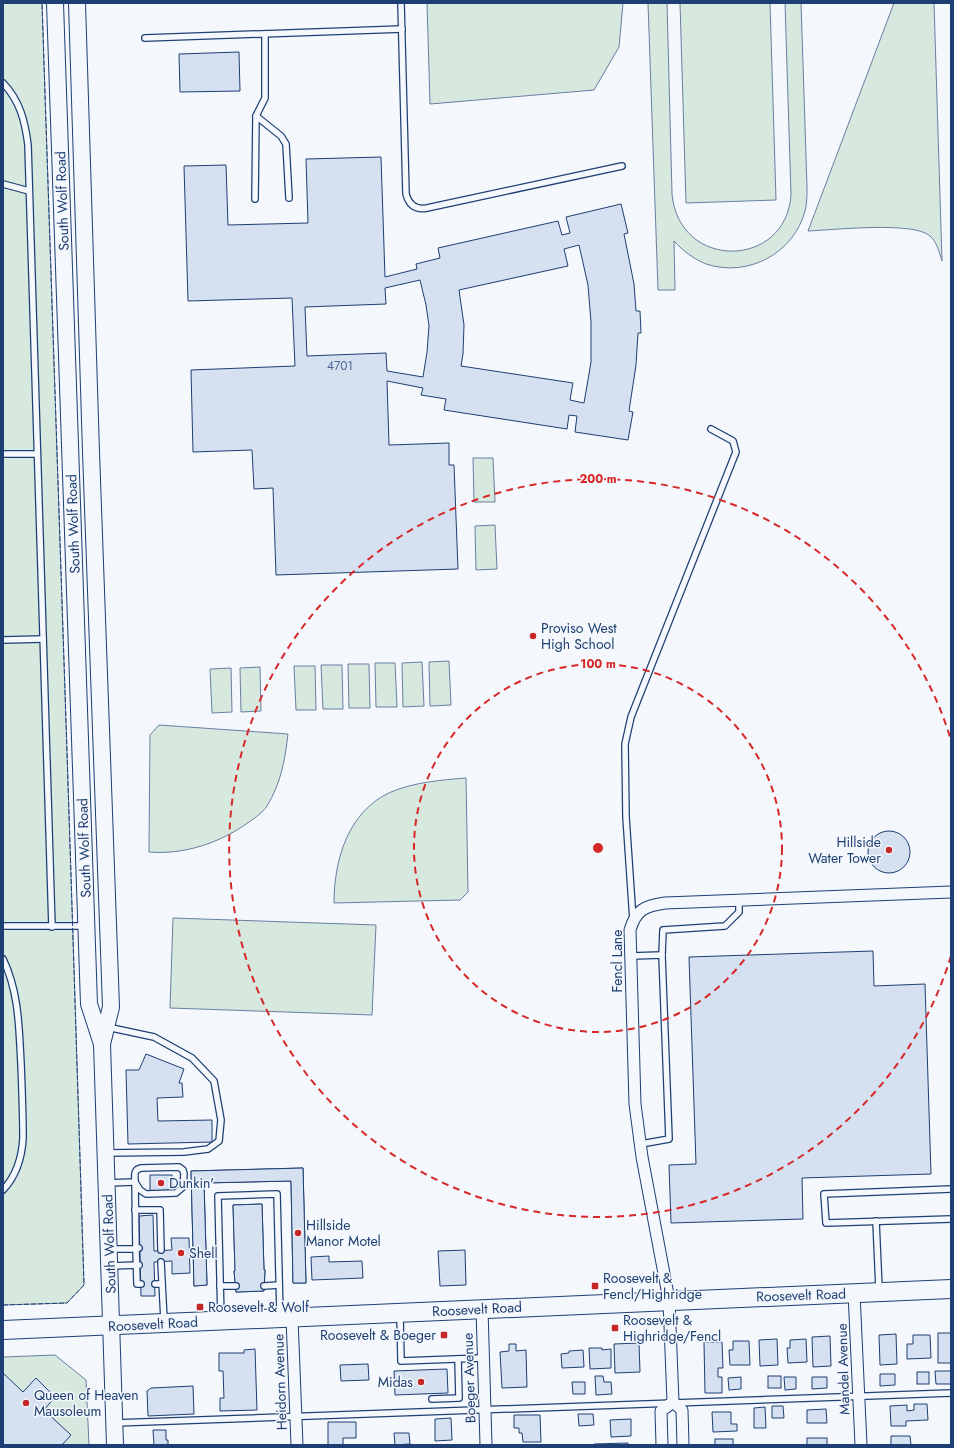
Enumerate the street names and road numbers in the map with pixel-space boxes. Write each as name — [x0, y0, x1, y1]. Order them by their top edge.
street label: South Wolf Road — [50, 151, 74, 251]
street label: South Wolf Road — [61, 474, 85, 574]
street label: South Wolf Road — [72, 798, 96, 898]
street label: Fencl Lane — [607, 930, 627, 992]
street label: South Wolf Road — [97, 1194, 121, 1294]
street label: Roosevelt Road — [756, 1283, 846, 1307]
street label: Roosevelt Road — [432, 1297, 522, 1321]
street label: Roosevelt Road — [108, 1312, 198, 1336]
street label: Mandel Avenue — [831, 1323, 855, 1415]
street label: Boeger Avenue — [457, 1332, 481, 1424]
street label: Heidorn Avenue — [268, 1333, 292, 1431]

